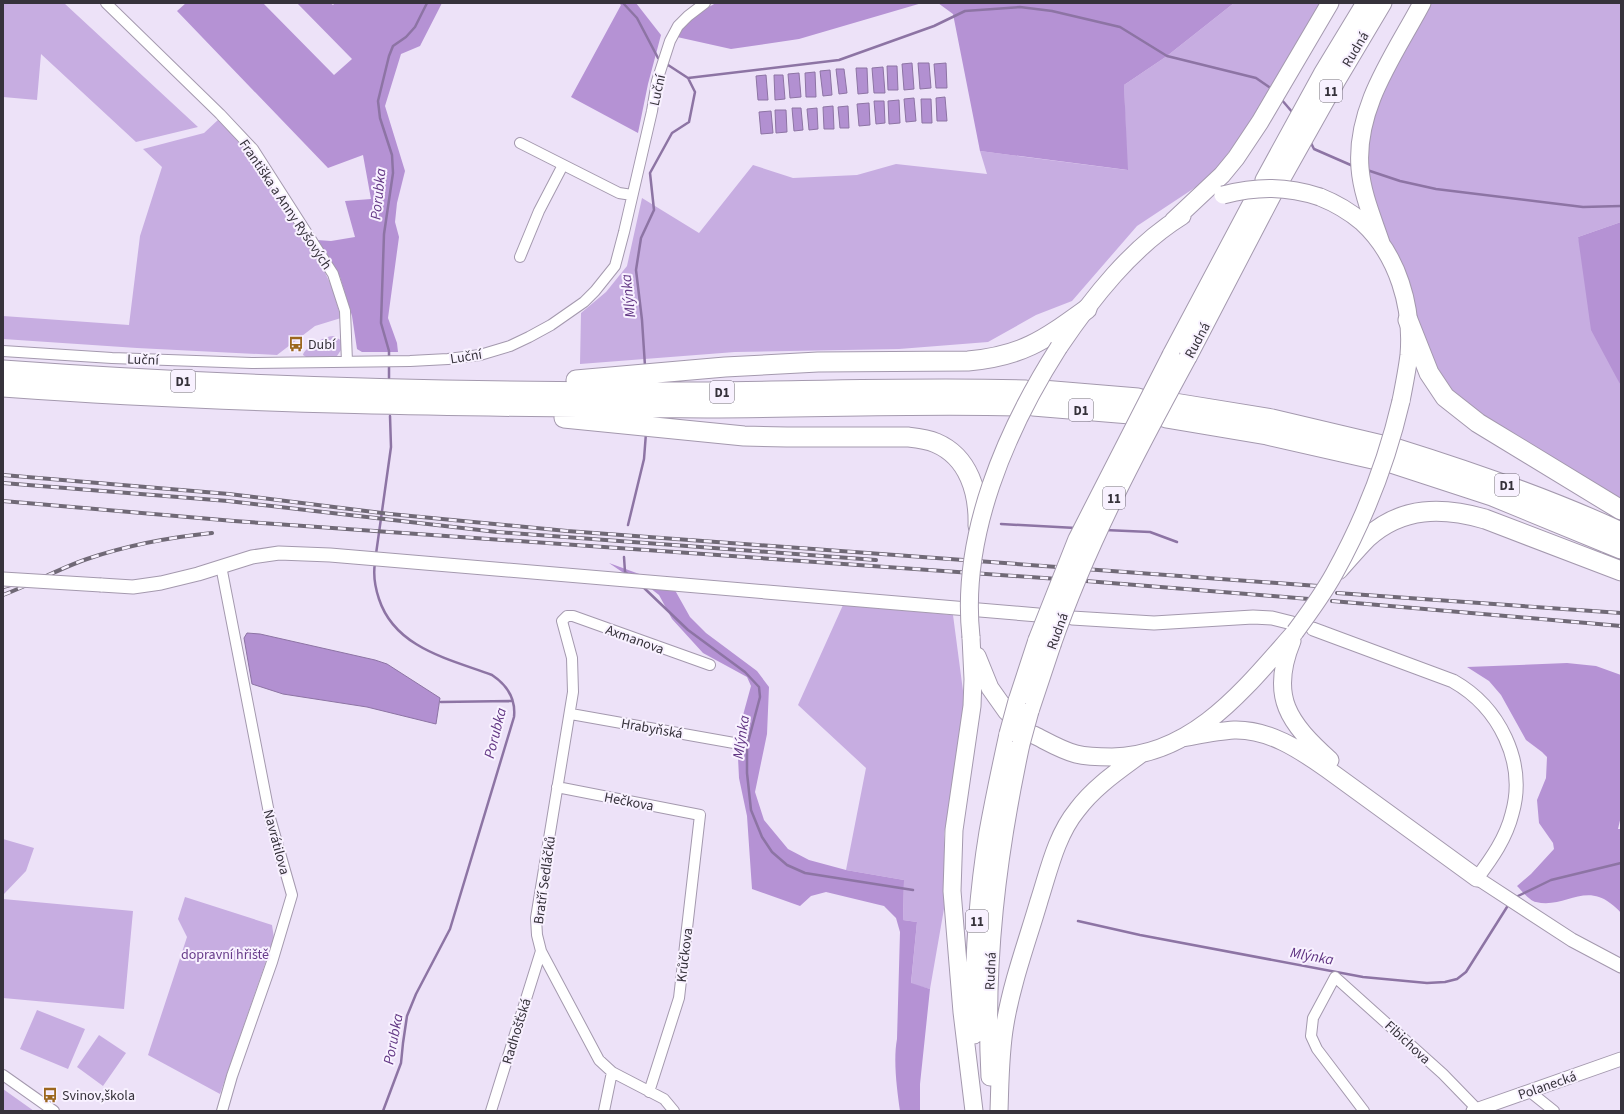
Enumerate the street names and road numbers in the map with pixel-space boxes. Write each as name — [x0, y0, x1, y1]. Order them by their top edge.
street label: Rudná — [1337, 28, 1374, 71]
street label: Luční — [645, 72, 671, 108]
road number: 11 — [1320, 80, 1342, 102]
street label: Františka a Anny Ryšových — [234, 135, 336, 274]
street label: Rudná — [1180, 319, 1216, 362]
street label: Luční — [449, 345, 484, 369]
street label: Luční — [127, 349, 160, 371]
road number: D1 — [171, 370, 195, 392]
road number: D1 — [710, 381, 734, 403]
road number: D1 — [1069, 399, 1093, 421]
road number: D1 — [1495, 474, 1519, 496]
road number: 11 — [1103, 487, 1125, 509]
street label: Rudná — [1042, 610, 1074, 653]
street label: Axmanova — [603, 620, 667, 660]
street label: Hrabyňská — [619, 714, 684, 744]
street label: Hečkova — [602, 787, 655, 817]
street label: Navrátilova — [258, 807, 294, 877]
street label: Bratří Sedláčků — [529, 835, 561, 926]
road number: 11 — [966, 910, 988, 932]
street label: Krůčkova — [672, 927, 698, 983]
street label: Rudná — [980, 952, 1002, 990]
street label: Radhošťská — [497, 996, 536, 1067]
street label: Fibichova — [1380, 1016, 1435, 1069]
street label: Polanecká — [1515, 1067, 1579, 1105]

